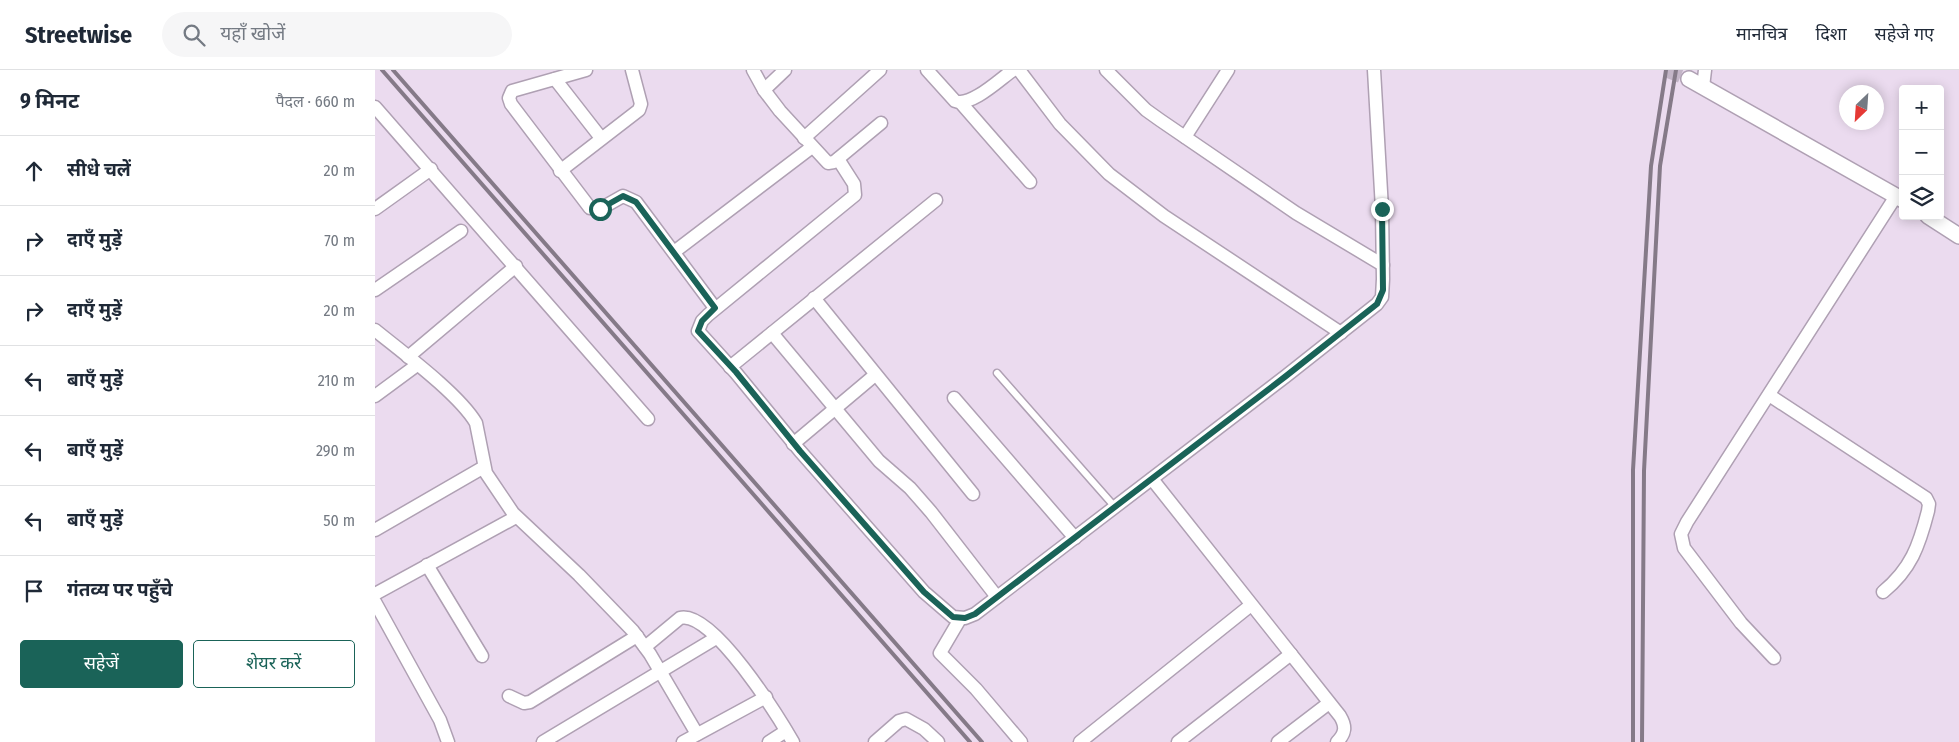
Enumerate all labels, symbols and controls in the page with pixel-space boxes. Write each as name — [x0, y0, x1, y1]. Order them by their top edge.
search box — [162, 12, 512, 57]
text: Streetwise — [25, 21, 132, 49]
icon: search — [180, 21, 208, 49]
text: यहाँ खोजें — [220, 22, 285, 45]
text: मानचित्र — [1736, 23, 1787, 45]
text: दिशा — [1815, 23, 1847, 45]
text: सहेजे गए — [1875, 23, 1934, 45]
north arrow — [1839, 85, 1884, 130]
map controls — [1899, 85, 1944, 220]
button: + — [1899, 85, 1944, 130]
text: 9 मिनट — [20, 88, 79, 114]
text: पैदल · 660 m — [275, 92, 355, 111]
button: − — [1899, 130, 1944, 175]
icon: ahead — [20, 157, 48, 185]
text: सीधे चलें — [67, 158, 131, 181]
text: 20 m — [324, 161, 355, 180]
button: layers — [1899, 175, 1944, 220]
route start — [589, 198, 612, 221]
route end — [1371, 198, 1394, 221]
icon: right — [20, 227, 48, 255]
text: दाएँ मुड़ें — [67, 228, 122, 251]
text: 70 m — [324, 231, 355, 250]
icon: right — [20, 297, 48, 325]
text: दाएँ मुड़ें — [67, 298, 122, 321]
text: 20 m — [324, 301, 355, 320]
icon: left — [20, 367, 48, 395]
text: बाएँ मुड़ें — [67, 368, 123, 391]
text: 210 m — [318, 371, 355, 390]
icon: left — [20, 437, 48, 465]
text: बाएँ मुड़ें — [67, 438, 123, 461]
text: 290 m — [316, 441, 355, 460]
icon: left — [20, 507, 48, 535]
text: बाएँ मुड़ें — [67, 508, 123, 531]
text: 50 m — [323, 511, 355, 530]
icon: arrive — [20, 577, 48, 605]
text: गंतव्य पर पहुँचे — [67, 578, 173, 601]
button: सहेजें — [20, 640, 183, 688]
button: शेयर करें — [193, 640, 355, 688]

